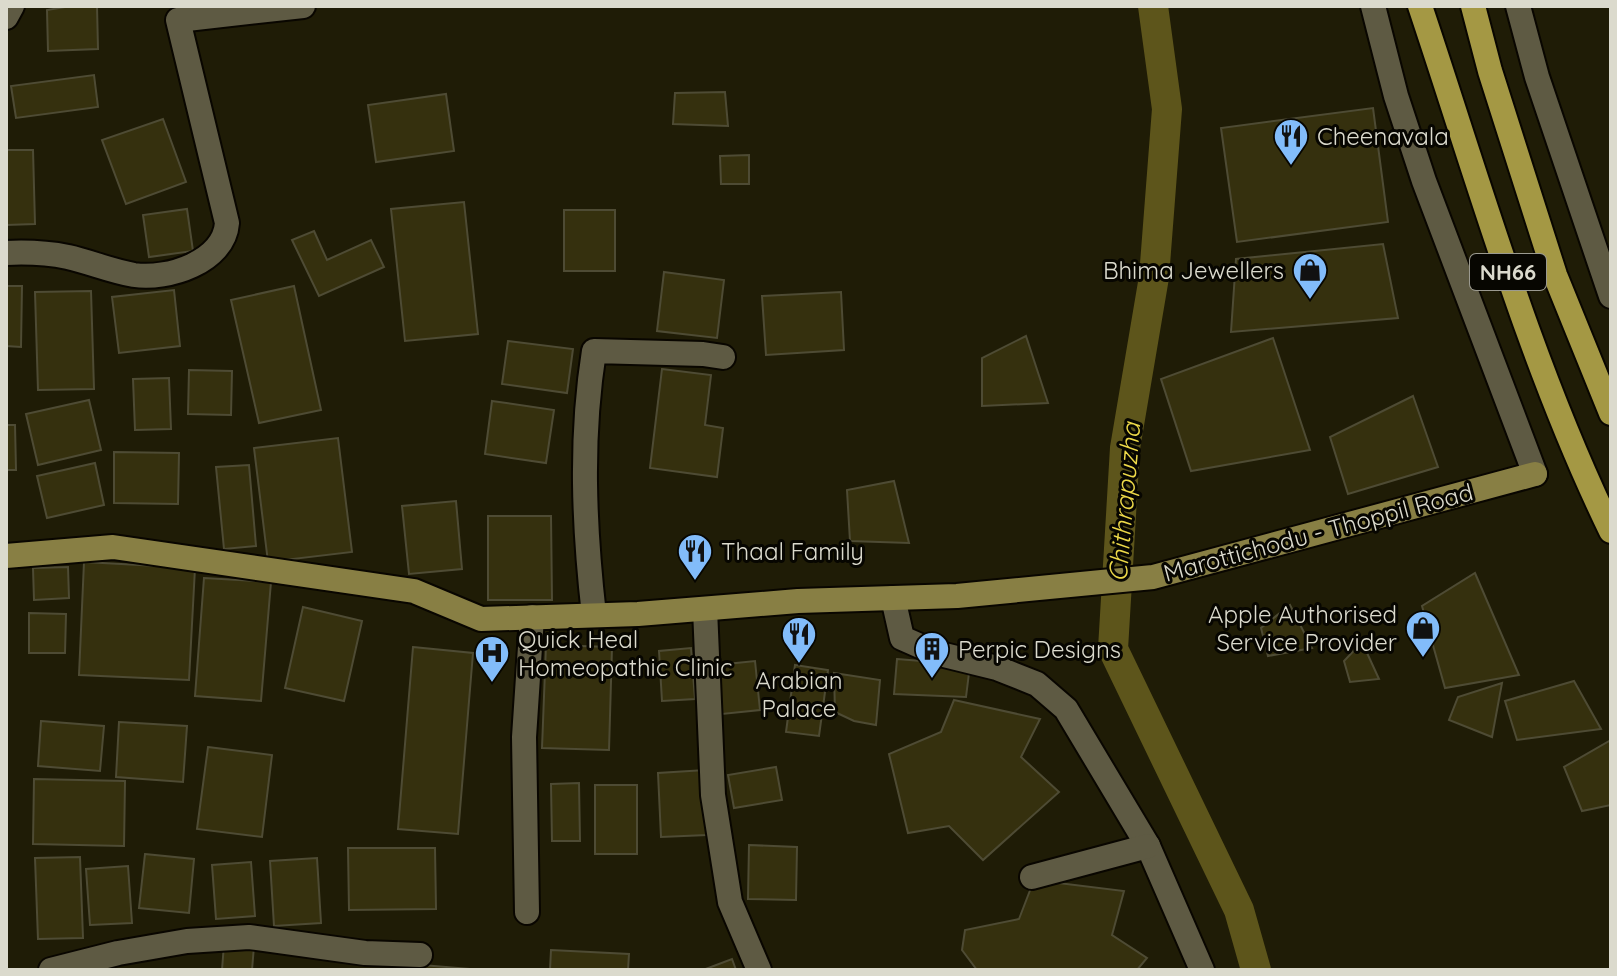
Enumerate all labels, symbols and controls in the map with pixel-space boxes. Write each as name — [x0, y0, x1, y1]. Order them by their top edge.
restaurant icon: Cheenavala — [1272, 117, 1310, 167]
place label: Cheenavala — [1317, 121, 1449, 151]
shop icon: Bhima Jewellers — [1291, 251, 1329, 301]
road number: NH66 — [1470, 254, 1546, 290]
place label: Bhima Jewellers — [1103, 255, 1284, 285]
water label: Chithrapuzha — [1101, 420, 1148, 583]
street label: Marottichodu - Thoppil Road — [1160, 476, 1476, 588]
restaurant icon: Thaal Family — [676, 532, 714, 582]
place label: Thaal Family — [721, 536, 864, 566]
place label: Apple Authorised Service Provider — [1208, 599, 1397, 657]
shop icon: Apple Authorised Service Provider — [1404, 609, 1442, 659]
restaurant icon: Arabian Palace — [780, 615, 818, 665]
place label: Quick Heal Homeopathic Clinic — [518, 624, 732, 682]
building icon: Perpic Designs — [913, 630, 951, 680]
hospital icon: Quick Heal Homeopathic Clinic — [473, 634, 511, 684]
place label: Perpic Designs — [958, 634, 1121, 664]
place label: Arabian Palace — [755, 665, 843, 723]

